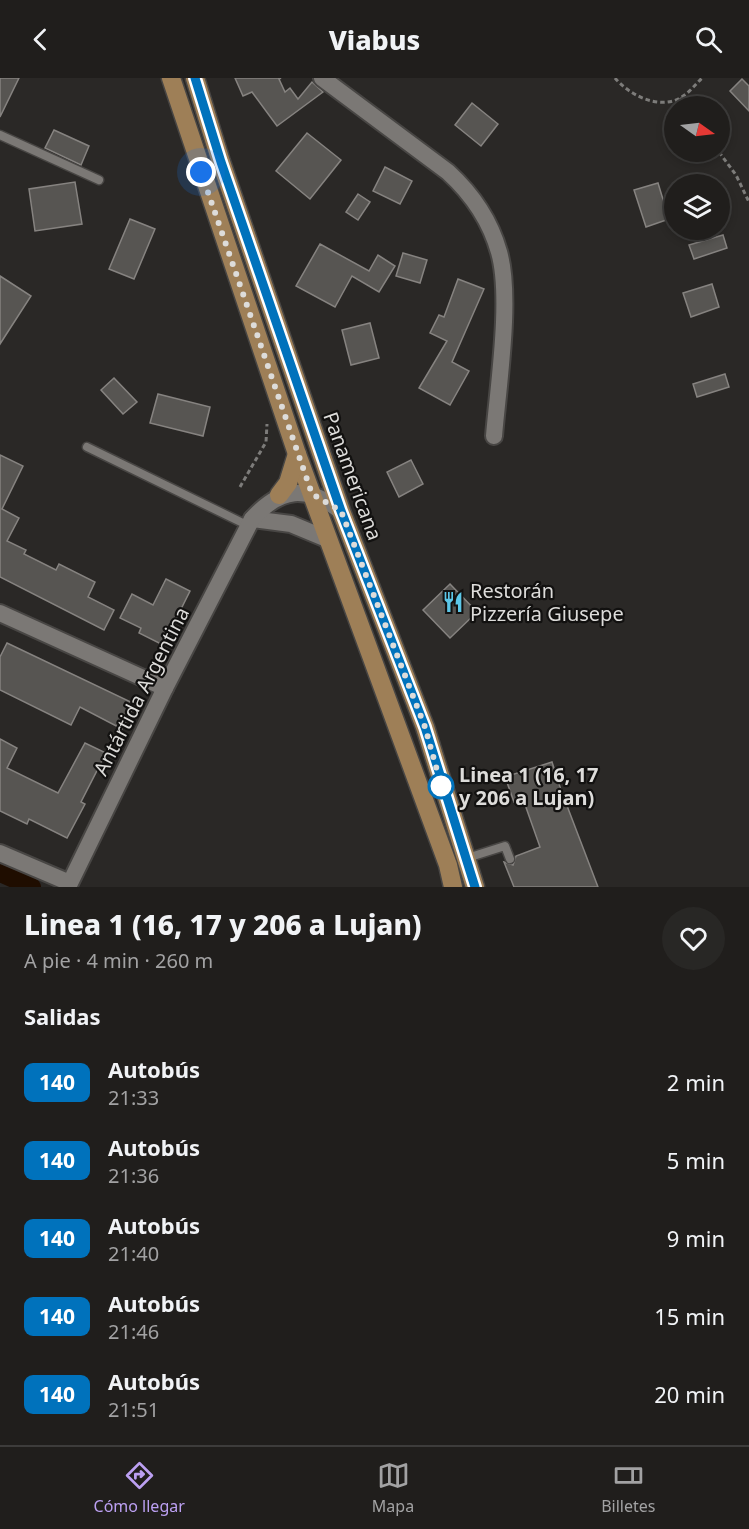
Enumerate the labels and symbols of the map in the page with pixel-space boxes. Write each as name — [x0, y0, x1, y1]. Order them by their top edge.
north arrow — [664, 96, 730, 162]
your location — [186, 157, 216, 187]
street label: Panamericana — [317, 408, 389, 544]
place label: Restorán Pizzería Giusepe — [470, 577, 624, 627]
restaurant icon: Restorán Pizzería Giusepe — [441, 590, 465, 614]
street label: Antártida Argentina — [87, 602, 195, 780]
place label: Linea 1 (16, 17 y 206 a Lujan) — [459, 761, 598, 811]
marker: Linea 1 (16, 17 y 206 a Lujan) — [428, 773, 454, 799]

